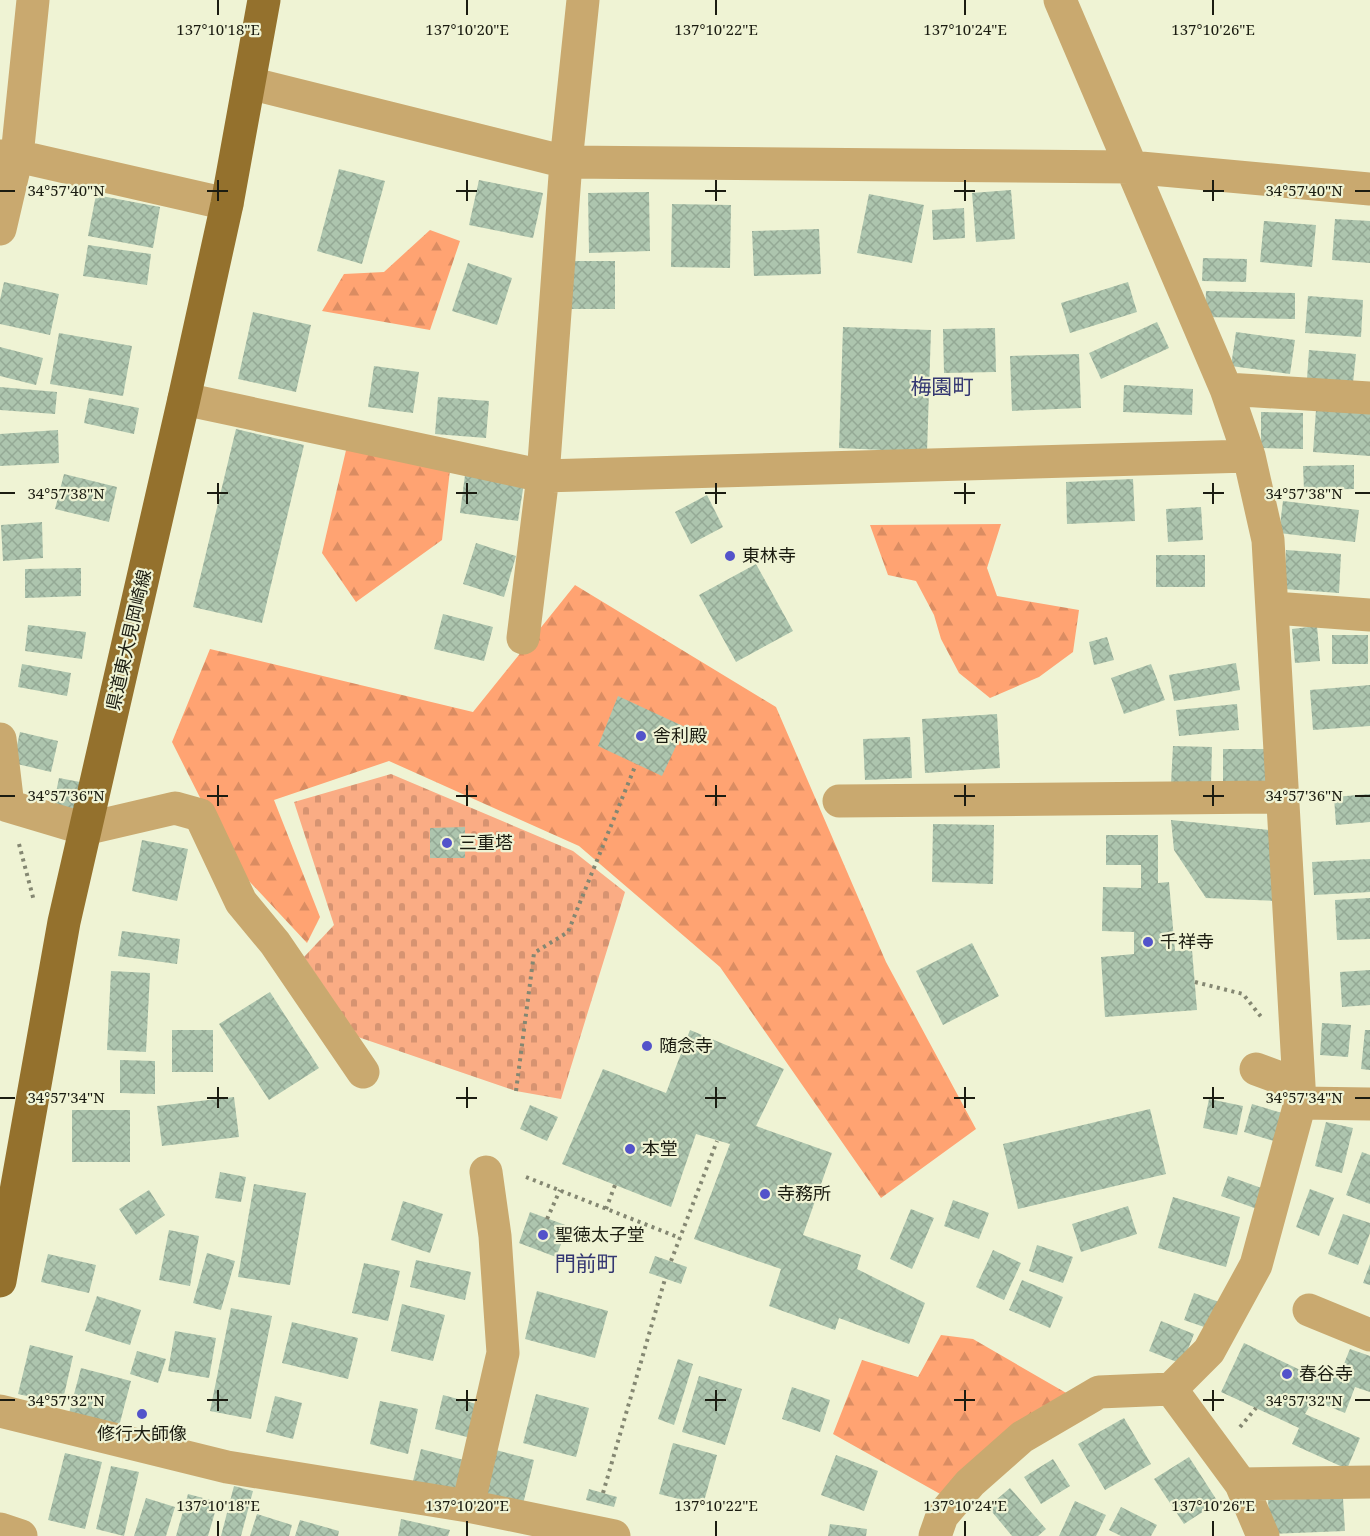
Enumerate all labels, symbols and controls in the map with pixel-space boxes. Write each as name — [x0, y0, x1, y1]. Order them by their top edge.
text: 137°10'18"E — [176, 19, 260, 39]
text: 137°10'20"E — [425, 19, 509, 39]
text: 137°10'22"E — [674, 19, 758, 39]
text: 137°10'24"E — [923, 19, 1007, 39]
text: 137°10'26"E — [1171, 19, 1255, 39]
text: 34°57'40"N — [27, 180, 105, 200]
text: 34°57'40"N — [1265, 180, 1343, 200]
district label: 梅園町 — [911, 372, 974, 400]
text: 34°57'38"N — [27, 483, 105, 503]
text: 34°57'38"N — [1265, 483, 1343, 503]
place label: 東林寺 — [742, 543, 796, 567]
marker: 東林寺 — [723, 549, 737, 563]
street label: 県道東大見岡崎線 — [100, 567, 156, 713]
place label: 舎利殿 — [653, 723, 707, 747]
marker: 舎利殿 — [634, 729, 648, 743]
text: 34°57'36"N — [27, 785, 105, 805]
text: 34°57'36"N — [1265, 785, 1343, 805]
place label: 三重塔 — [459, 830, 513, 854]
marker: 三重塔 — [440, 836, 454, 850]
place label: 千祥寺 — [1160, 929, 1214, 953]
marker: 千祥寺 — [1141, 935, 1155, 949]
place label: 随念寺 — [659, 1033, 713, 1057]
marker: 随念寺 — [640, 1039, 654, 1053]
text: 34°57'34"N — [27, 1087, 105, 1107]
text: 34°57'34"N — [1265, 1087, 1343, 1107]
place label: 本堂 — [642, 1136, 678, 1160]
marker: 本堂 — [623, 1142, 637, 1156]
place label: 寺務所 — [777, 1181, 831, 1205]
marker: 寺務所 — [758, 1187, 772, 1201]
place label: 聖徳太子堂 — [555, 1222, 645, 1246]
marker: 聖徳太子堂 — [536, 1228, 550, 1242]
district label: 門前町 — [555, 1249, 618, 1277]
place label: 春谷寺 — [1299, 1361, 1353, 1385]
marker: 春谷寺 — [1280, 1367, 1294, 1381]
text: 34°57'32"N — [27, 1390, 105, 1410]
text: 34°57'32"N — [1265, 1390, 1343, 1410]
marker: 修行大師像 — [135, 1407, 149, 1421]
place label: 修行大師像 — [97, 1421, 187, 1445]
text: 137°10'18"E — [176, 1495, 260, 1515]
text: 137°10'20"E — [425, 1495, 509, 1515]
text: 137°10'22"E — [674, 1495, 758, 1515]
text: 137°10'24"E — [923, 1495, 1007, 1515]
text: 137°10'26"E — [1171, 1495, 1255, 1515]

